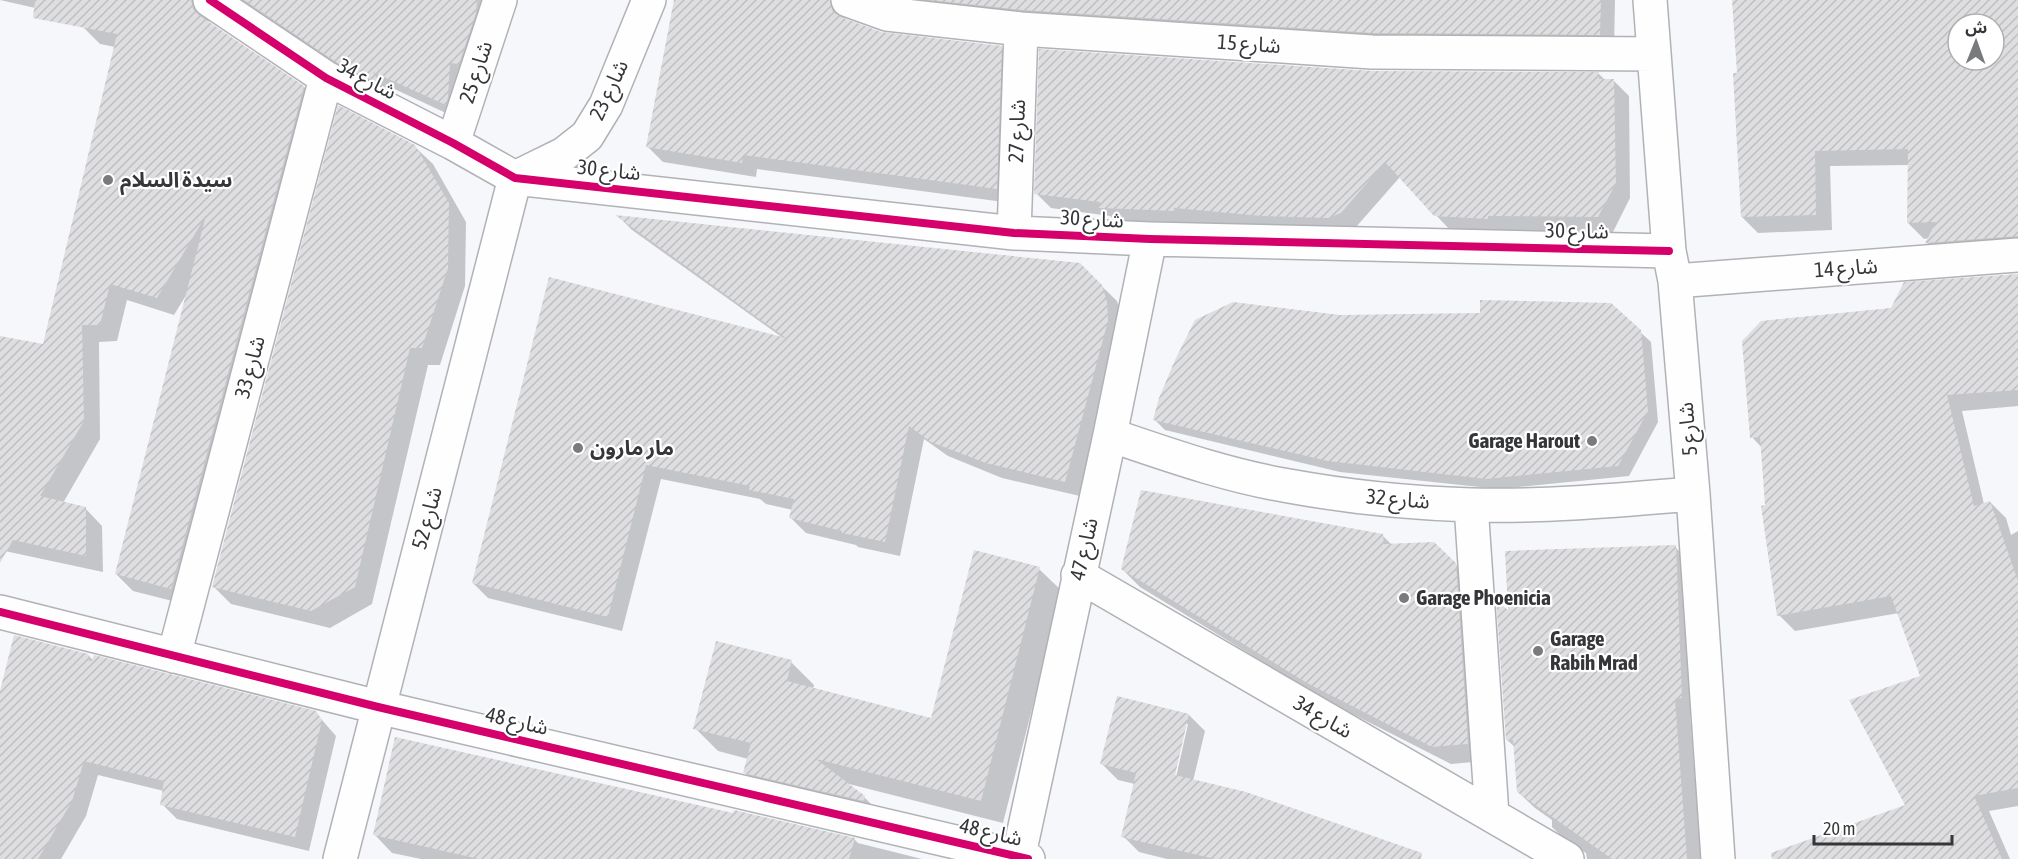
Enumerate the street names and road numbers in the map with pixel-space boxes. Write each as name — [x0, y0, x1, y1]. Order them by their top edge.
street label: شارع 15 — [1216, 29, 1282, 61]
street label: شارع 25 — [454, 38, 500, 107]
street label: شارع 34 — [332, 53, 401, 107]
street label: شارع 23 — [584, 56, 636, 125]
street label: شارع 27 — [1003, 99, 1033, 163]
street label: شارع 30 — [576, 154, 642, 188]
street label: شارع 30 — [1059, 204, 1124, 236]
street label: شارع 30 — [1545, 217, 1609, 247]
street label: شارع 14 — [1813, 253, 1879, 285]
street label: شارع 33 — [229, 333, 273, 402]
street label: شارع 5 — [1673, 401, 1705, 457]
street label: شارع 32 — [1365, 483, 1431, 517]
street label: شارع 52 — [406, 484, 450, 553]
street label: شارع 47 — [1064, 515, 1106, 583]
street label: شارع 34 — [1288, 690, 1357, 746]
street label: شارع 48 — [483, 701, 551, 743]
street label: شارع 48 — [957, 812, 1025, 854]

